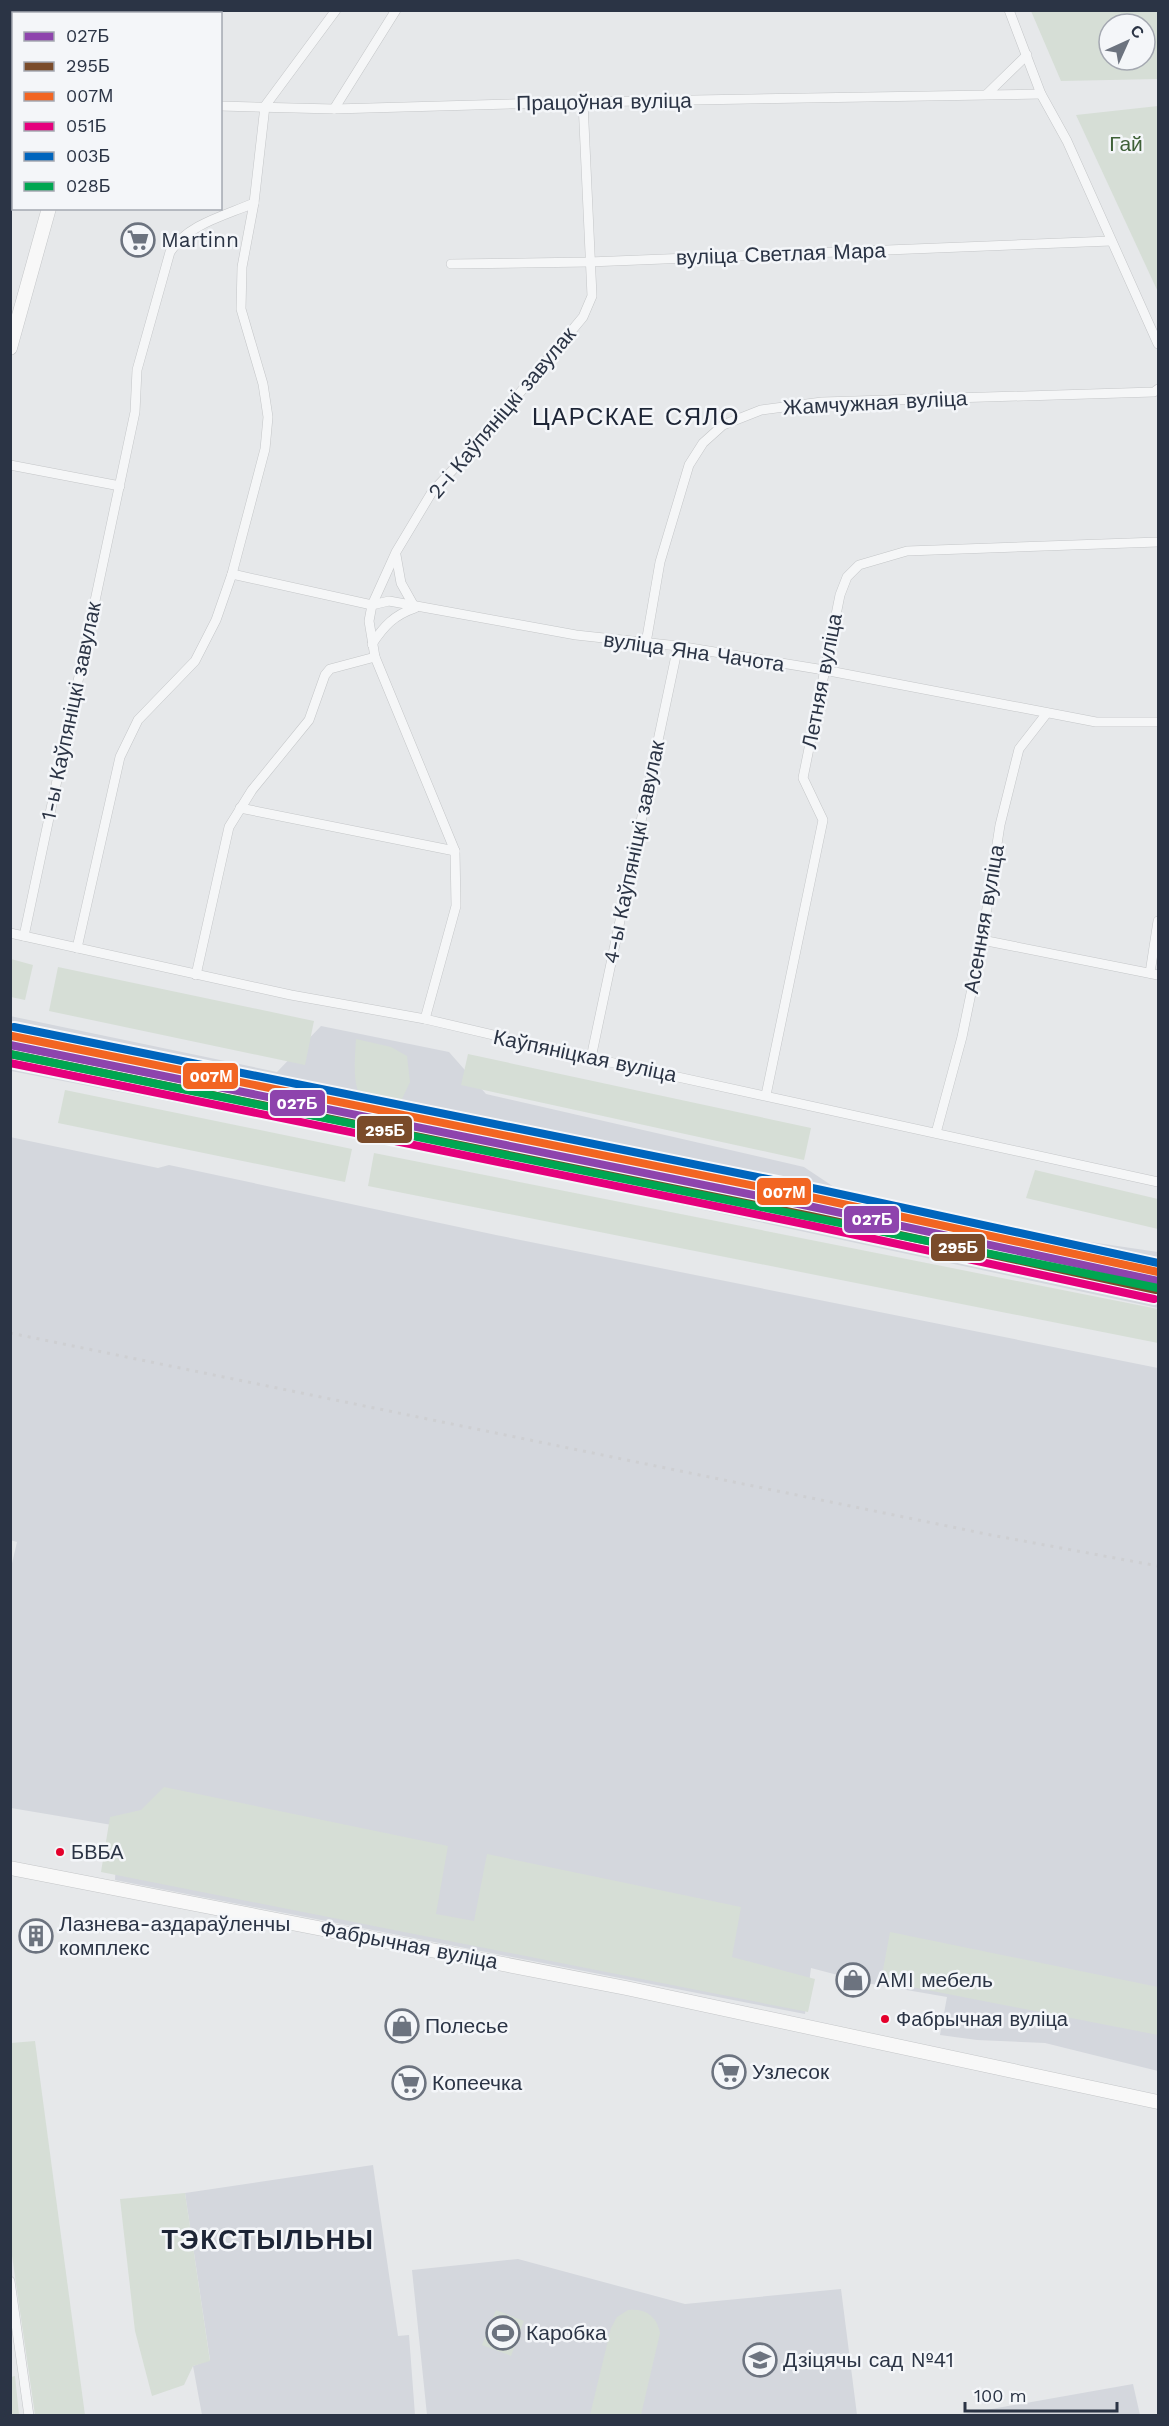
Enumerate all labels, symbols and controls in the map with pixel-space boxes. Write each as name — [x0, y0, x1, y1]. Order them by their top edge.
legend — [12, 12, 222, 210]
north arrow — [1097, 12, 1157, 72]
text: С — [1126, 21, 1148, 43]
text: 027Б — [66, 25, 109, 46]
text: 295Б — [66, 55, 110, 76]
text: 007М — [66, 85, 113, 106]
street label: Працоўная вуліца — [516, 87, 692, 116]
text: 051Б — [66, 115, 107, 136]
park label: Гай — [1109, 131, 1143, 156]
text: 003Б — [66, 145, 110, 166]
text: 028Б — [66, 175, 111, 196]
supermarket icon: Martinn — [120, 222, 156, 258]
place label: Martinn — [161, 227, 239, 252]
street label: вуліца Светлая Мара — [676, 237, 887, 270]
street label: 2-і Каўпяніцкі завулак — [423, 321, 581, 503]
street label: Жамчужная вуліца — [782, 385, 968, 420]
district label: ЦАРСКАЕ СЯЛО — [532, 403, 740, 431]
street label: 1-ы Каўпяніцкі завулак — [35, 599, 106, 822]
street label: Летняя вуліца — [796, 611, 847, 751]
street label: вуліца Яна Чачота — [602, 626, 787, 677]
street label: 4-ы Каўпяніцкі завулак — [598, 737, 670, 966]
street label: Асенняя вуліца — [958, 842, 1009, 995]
street label: Каўпяніцкая вуліца — [491, 1024, 679, 1087]
line badge: 007М — [182, 1062, 239, 1090]
text: 007М — [189, 1067, 233, 1086]
line badge: 027Б — [269, 1089, 326, 1117]
text: 027Б — [277, 1094, 317, 1113]
line badge: 295Б — [356, 1115, 413, 1144]
text: 295Б — [365, 1121, 405, 1140]
line badge: 007М — [756, 1177, 812, 1206]
text: 007М — [762, 1183, 806, 1202]
line badge: 027Б — [843, 1205, 900, 1234]
text: 027Б — [852, 1210, 892, 1229]
line badge: 295Б — [930, 1233, 986, 1262]
text: 295Б — [938, 1238, 978, 1257]
place label: БВБА — [71, 1840, 124, 1864]
marker: БВБА — [54, 1846, 66, 1858]
place label: Лазнева-аздараўленчы комплекс — [59, 1911, 290, 1960]
street label: Фабрычная вуліца — [318, 1915, 500, 1974]
building icon: Лазнева-аздараўленчы комплекс — [18, 1918, 54, 1954]
shop icon: AMI мебель — [835, 1962, 871, 1998]
place label: AMI мебель — [876, 1967, 993, 1992]
place label: Фабрычная вуліца — [896, 2007, 1069, 2031]
shop icon: Полесье — [384, 2008, 420, 2044]
place label: Полесье — [425, 2013, 508, 2038]
marker: Фабрычная вуліца — [879, 2013, 891, 2025]
supermarket icon: Узлесок — [711, 2054, 747, 2090]
place label: Узлесок — [752, 2059, 830, 2084]
supermarket icon: Копеечка — [391, 2065, 427, 2101]
place label: Копеечка — [432, 2070, 523, 2095]
district label: ТЭКСТЫЛЬНЫ — [162, 2224, 374, 2256]
sports icon: Каробка — [485, 2315, 521, 2351]
place label: Каробка — [526, 2320, 607, 2345]
school or university icon: Дзіцячы сад №41 — [742, 2342, 778, 2378]
place label: Дзіцячы сад №41 — [783, 2347, 954, 2372]
scale bar — [965, 2375, 1116, 2413]
text: 100 m — [974, 2385, 1027, 2406]

